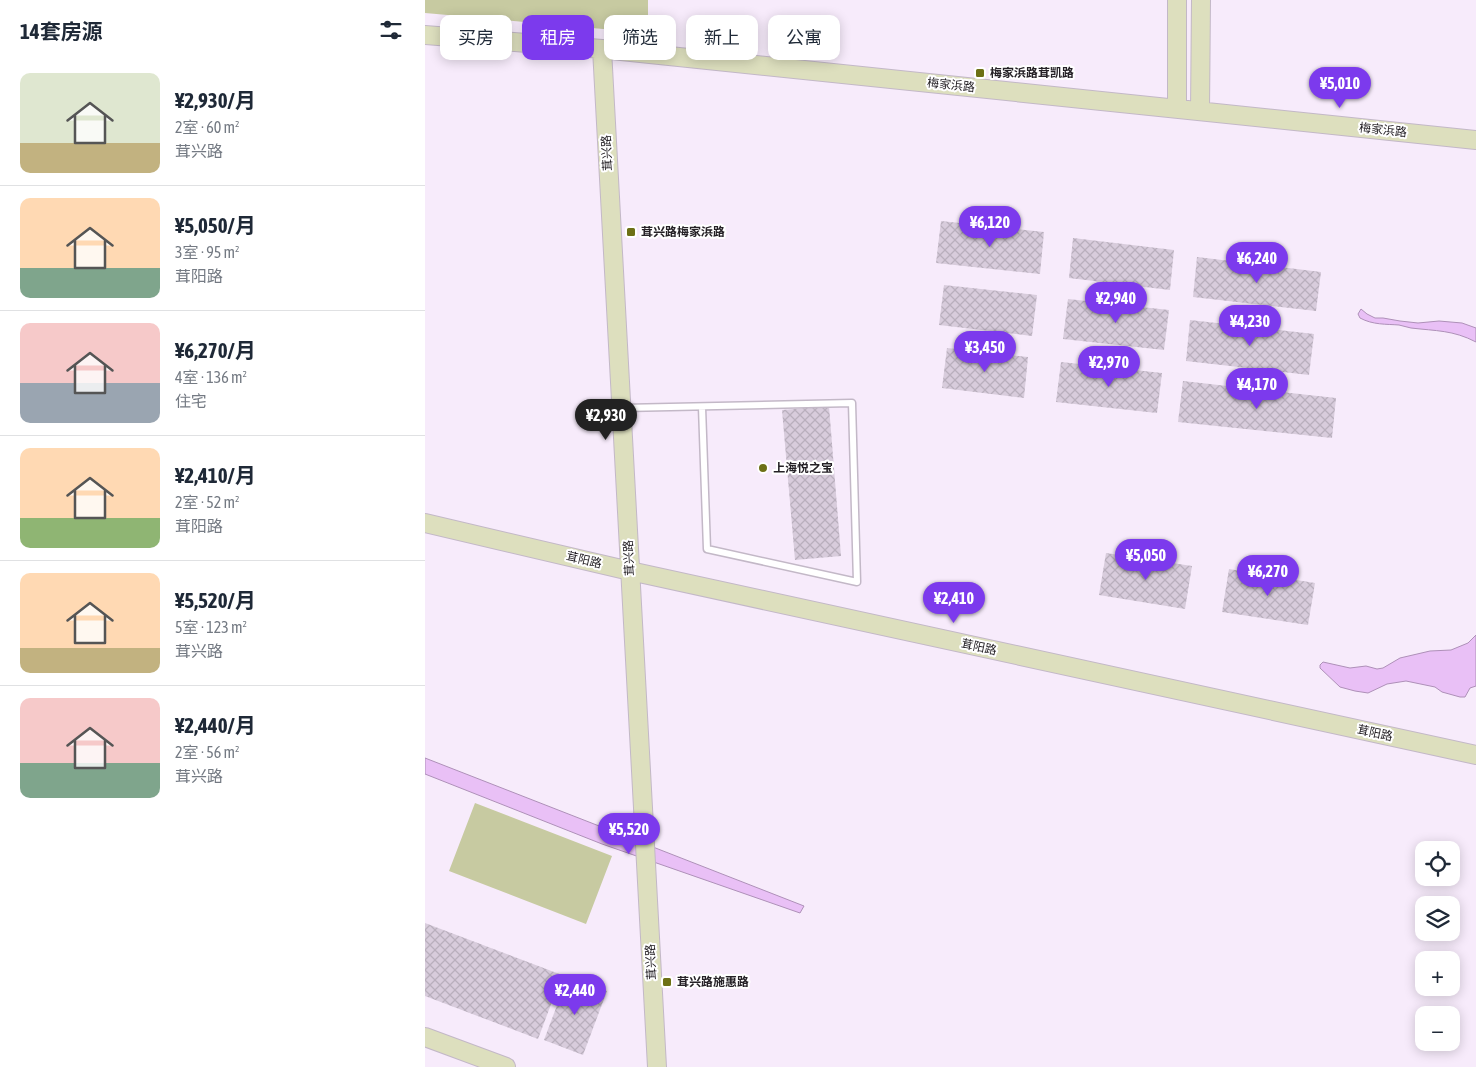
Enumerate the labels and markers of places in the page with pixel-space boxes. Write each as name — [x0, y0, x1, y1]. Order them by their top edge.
place label: 梅家浜路茸凯路 — [990, 66, 1074, 80]
pin: ¥5,010 — [1299, 66, 1381, 109]
marker: 梅家浜路茸凯路 — [974, 67, 986, 79]
pin: ¥6,120 — [949, 206, 1031, 248]
place label: 茸兴路梅家浜路 — [641, 225, 725, 239]
marker: 茸兴路梅家浜路 — [625, 226, 637, 238]
pin: ¥6,240 — [1216, 242, 1298, 284]
pin: ¥2,940 — [1075, 282, 1157, 324]
pin: ¥4,230 — [1209, 304, 1291, 347]
pin: ¥3,450 — [944, 330, 1026, 373]
pin: ¥2,970 — [1068, 346, 1150, 388]
pin: ¥4,170 — [1216, 368, 1298, 410]
pin: ¥2,930 — [565, 398, 647, 441]
place label: 上海悦之宝 — [773, 461, 833, 475]
marker: 上海悦之宝 — [757, 462, 769, 474]
pin: ¥5,050 — [1105, 538, 1187, 581]
pin: ¥6,270 — [1227, 554, 1309, 597]
pin: ¥2,410 — [913, 582, 995, 624]
pin: ¥5,520 — [588, 812, 670, 855]
pin: ¥2,440 — [534, 974, 616, 1016]
place label: 茸兴路施惠路 — [677, 975, 749, 989]
marker: 茸兴路施惠路 — [661, 976, 673, 988]

